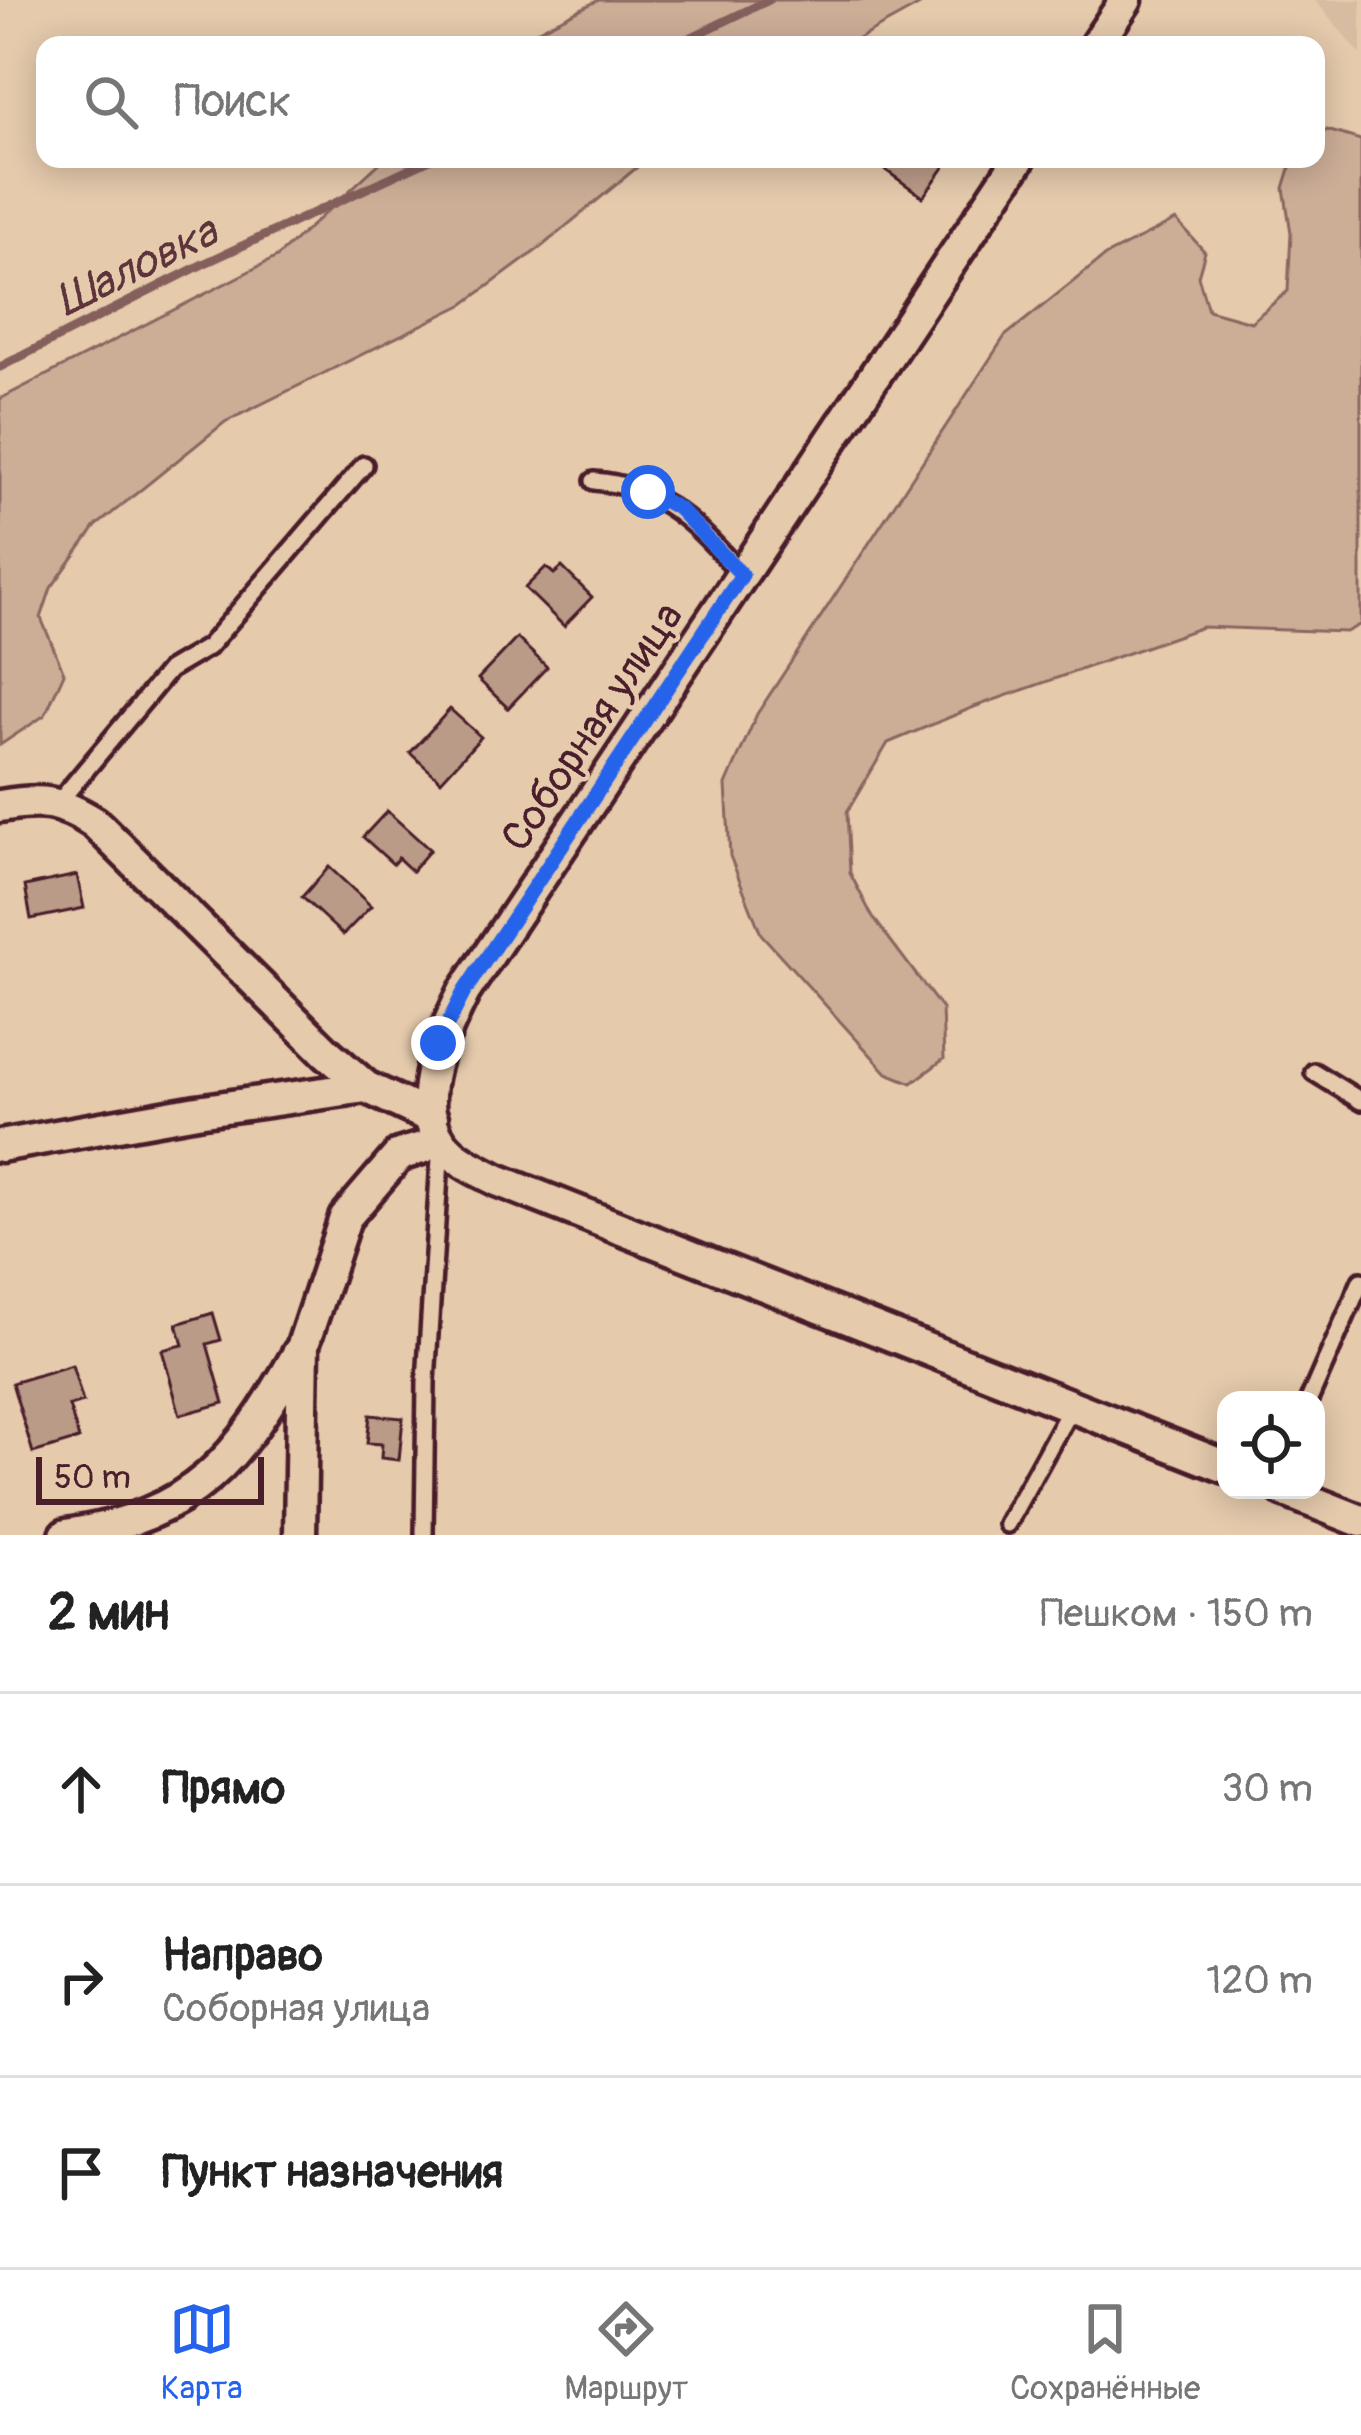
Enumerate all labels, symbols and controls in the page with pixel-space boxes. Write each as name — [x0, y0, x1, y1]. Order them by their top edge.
search box — [36, 36, 1325, 168]
icon: search — [78, 69, 144, 135]
text: Поиск — [174, 74, 291, 130]
water label: Шаловка — [47, 203, 228, 330]
route start — [621, 465, 675, 519]
street label: Соборная улица — [490, 593, 695, 861]
route end — [411, 1016, 465, 1070]
map controls — [1217, 1391, 1325, 1499]
button: locate — [1217, 1391, 1325, 1499]
scale bar — [36, 1451, 264, 1504]
text: 50 m — [54, 1457, 131, 1498]
text: 2 мин — [48, 1581, 169, 1645]
text: Пешком · 150 m — [1040, 1589, 1313, 1638]
icon: ahead — [48, 1756, 114, 1822]
text: Прямо — [162, 1761, 285, 1817]
text: 30 m — [1222, 1764, 1313, 1813]
text: Направо — [162, 1928, 323, 1984]
icon: right — [48, 1948, 114, 2014]
text: 120 m — [1206, 1956, 1313, 2005]
text: Соборная улица — [162, 1984, 430, 2033]
icon: arrive — [48, 2140, 114, 2206]
text: Пункт назначения — [162, 2145, 503, 2201]
tab: Карта — [161, 2296, 243, 2409]
tab: Маршрут — [564, 2296, 688, 2409]
tab: Сохранённые — [1010, 2296, 1200, 2409]

